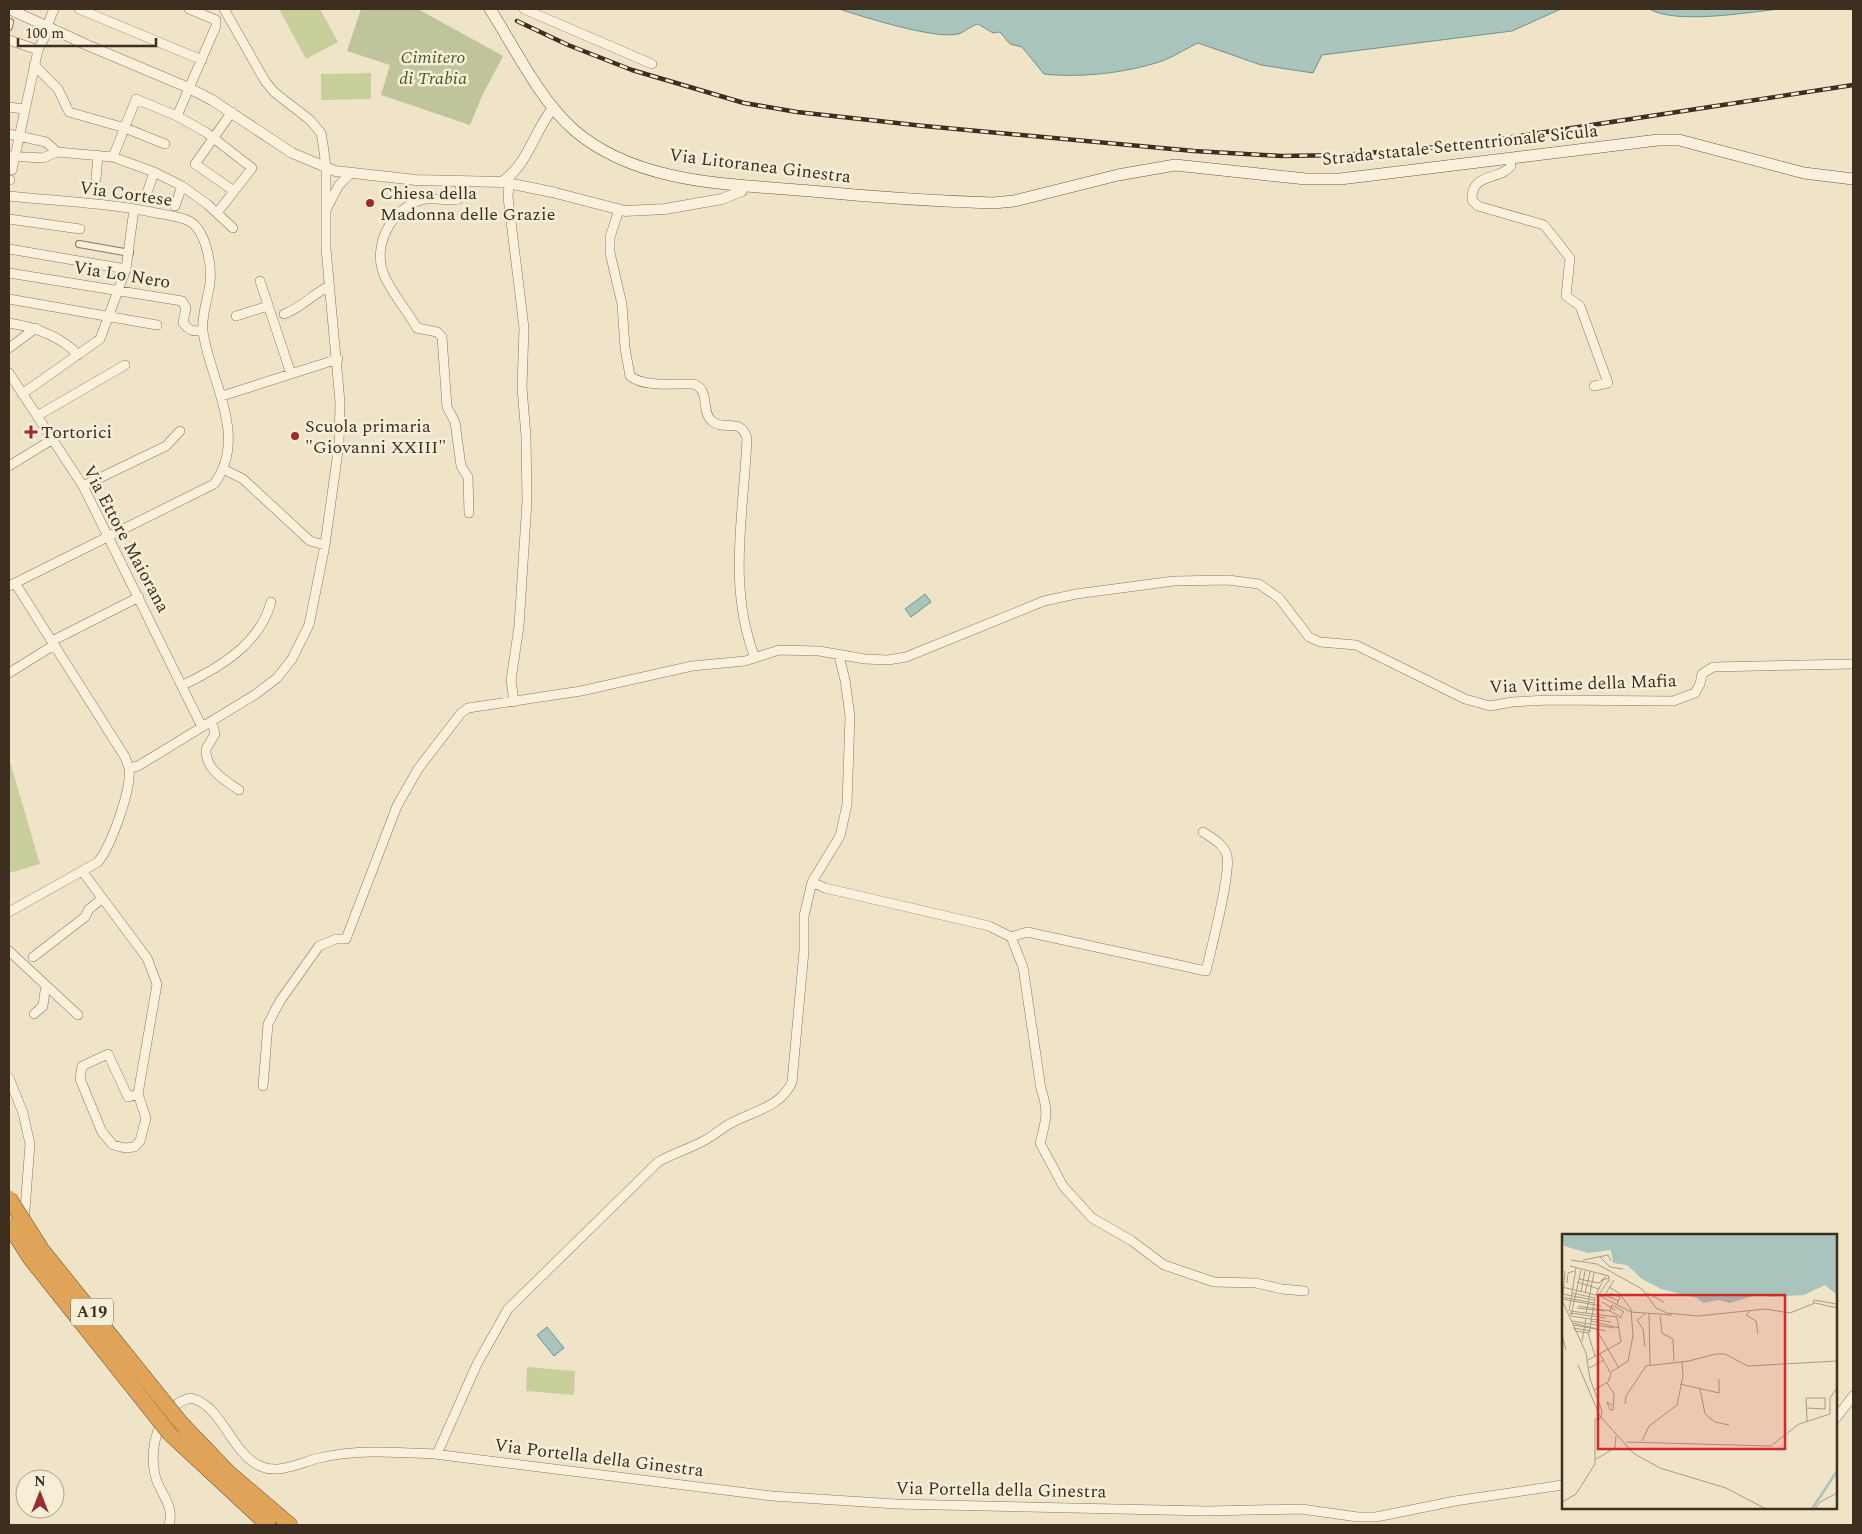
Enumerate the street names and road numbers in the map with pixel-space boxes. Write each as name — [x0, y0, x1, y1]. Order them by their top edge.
street label: Strada statale Settentrionale Sicula — [1321, 117, 1600, 173]
street label: Via Litoranea Ginestra — [668, 141, 853, 191]
street label: Via Cortese — [78, 174, 174, 214]
street label: Via Lo Nero — [72, 254, 172, 296]
street label: Via Ettore Maiorana — [76, 460, 176, 618]
street label: Via Vittime della Mafia — [1489, 667, 1677, 701]
road number: A19 — [71, 1298, 113, 1325]
street label: Via Portella della Ginestra — [493, 1432, 705, 1484]
street label: Via Portella della Ginestra — [895, 1475, 1107, 1505]

